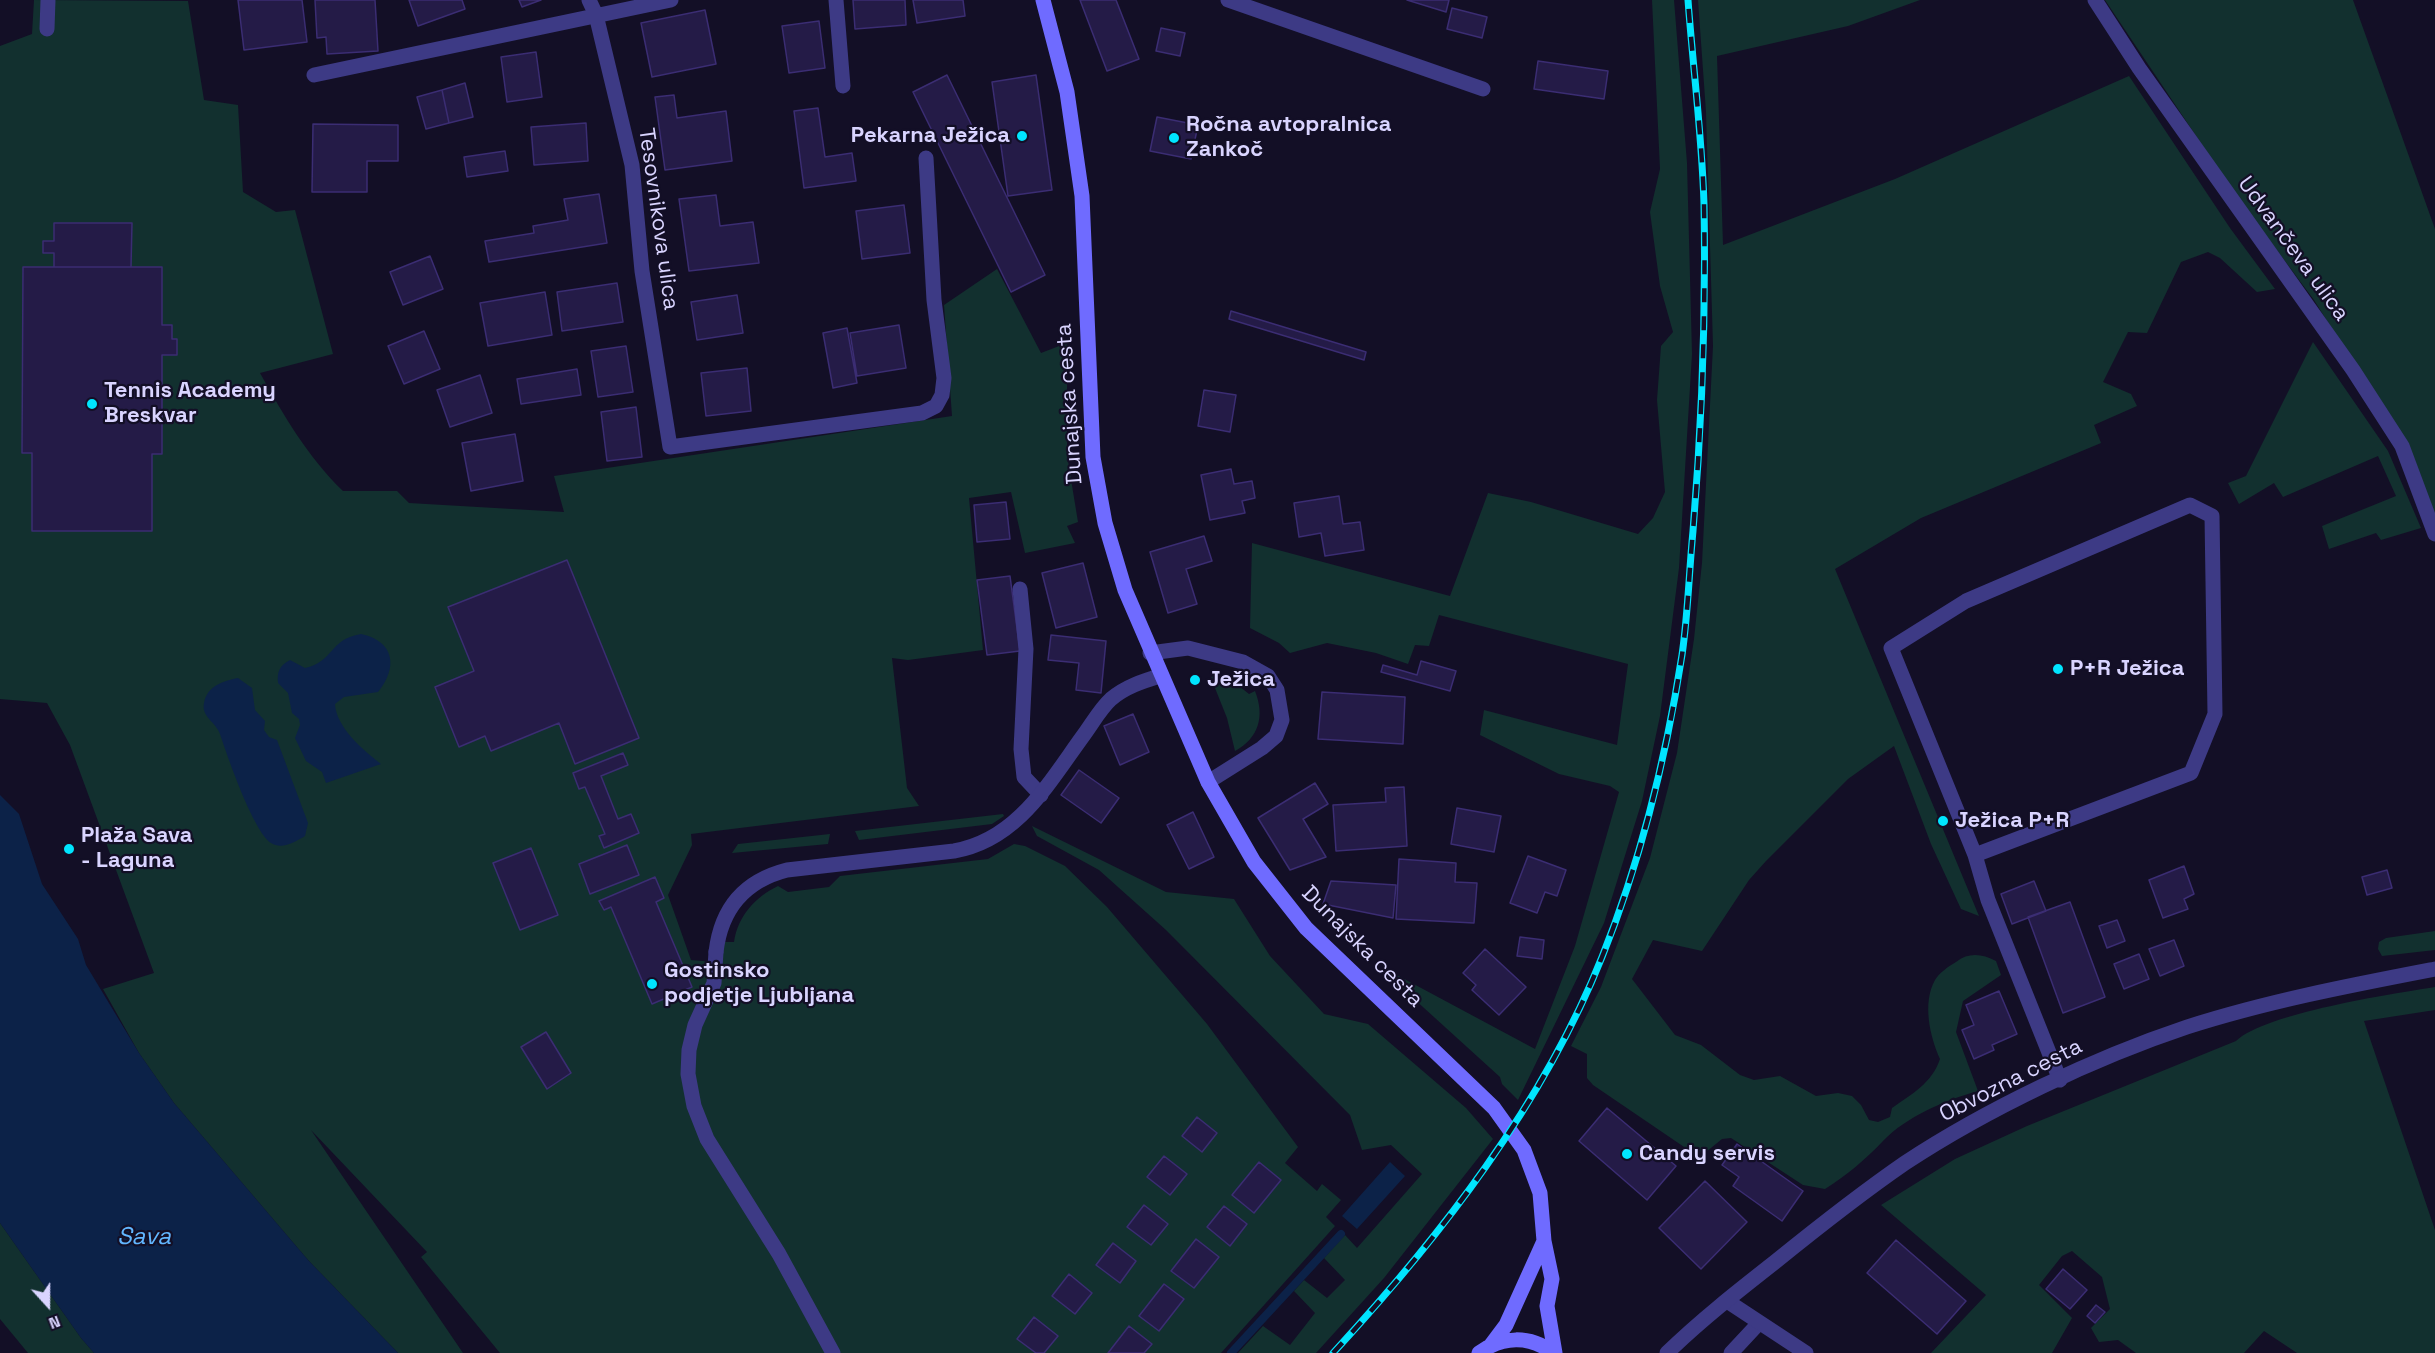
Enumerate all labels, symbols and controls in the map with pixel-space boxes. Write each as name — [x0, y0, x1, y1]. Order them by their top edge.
place label: Ročna avtopralnica Zankoč — [1186, 112, 1391, 164]
place label: Pekarna Ježica — [851, 123, 1010, 149]
street label: Tesovnikova ulica — [632, 126, 684, 312]
marker: Pekarna Ježica — [1015, 129, 1029, 143]
marker: Ročna avtopralnica Zankoč — [1167, 131, 1181, 145]
street label: Udvančeva ulica — [2232, 172, 2354, 326]
street label: Dunajska cesta — [1051, 323, 1089, 485]
place label: Tennis Academy Breskvar — [104, 378, 276, 430]
marker: Tennis Academy Breskvar — [85, 397, 99, 411]
place label: P+R Ježica — [2070, 656, 2184, 682]
marker: P+R Ježica — [2051, 662, 2065, 676]
place label: Ježica — [1207, 667, 1275, 693]
marker: Ježica — [1188, 673, 1202, 687]
place label: Ježica P+R — [1955, 808, 2069, 834]
marker: Ježica P+R — [1936, 814, 1950, 828]
place label: Plaža Sava - Laguna — [81, 823, 192, 874]
marker: Plaža Sava - Laguna — [62, 842, 76, 856]
street label: Dunajska cesta — [1296, 881, 1428, 1013]
place label: Gostinsko podjetje Ljubljana — [664, 958, 854, 1010]
marker: Gostinsko podjetje Ljubljana — [645, 977, 659, 991]
street label: Obvozna cesta — [1935, 1034, 2087, 1128]
place label: Candy servis — [1639, 1141, 1775, 1167]
marker: Candy servis — [1620, 1147, 1634, 1161]
water label: Sava — [117, 1223, 171, 1251]
north arrow — [18, 1275, 78, 1335]
text: N — [46, 1311, 63, 1334]

